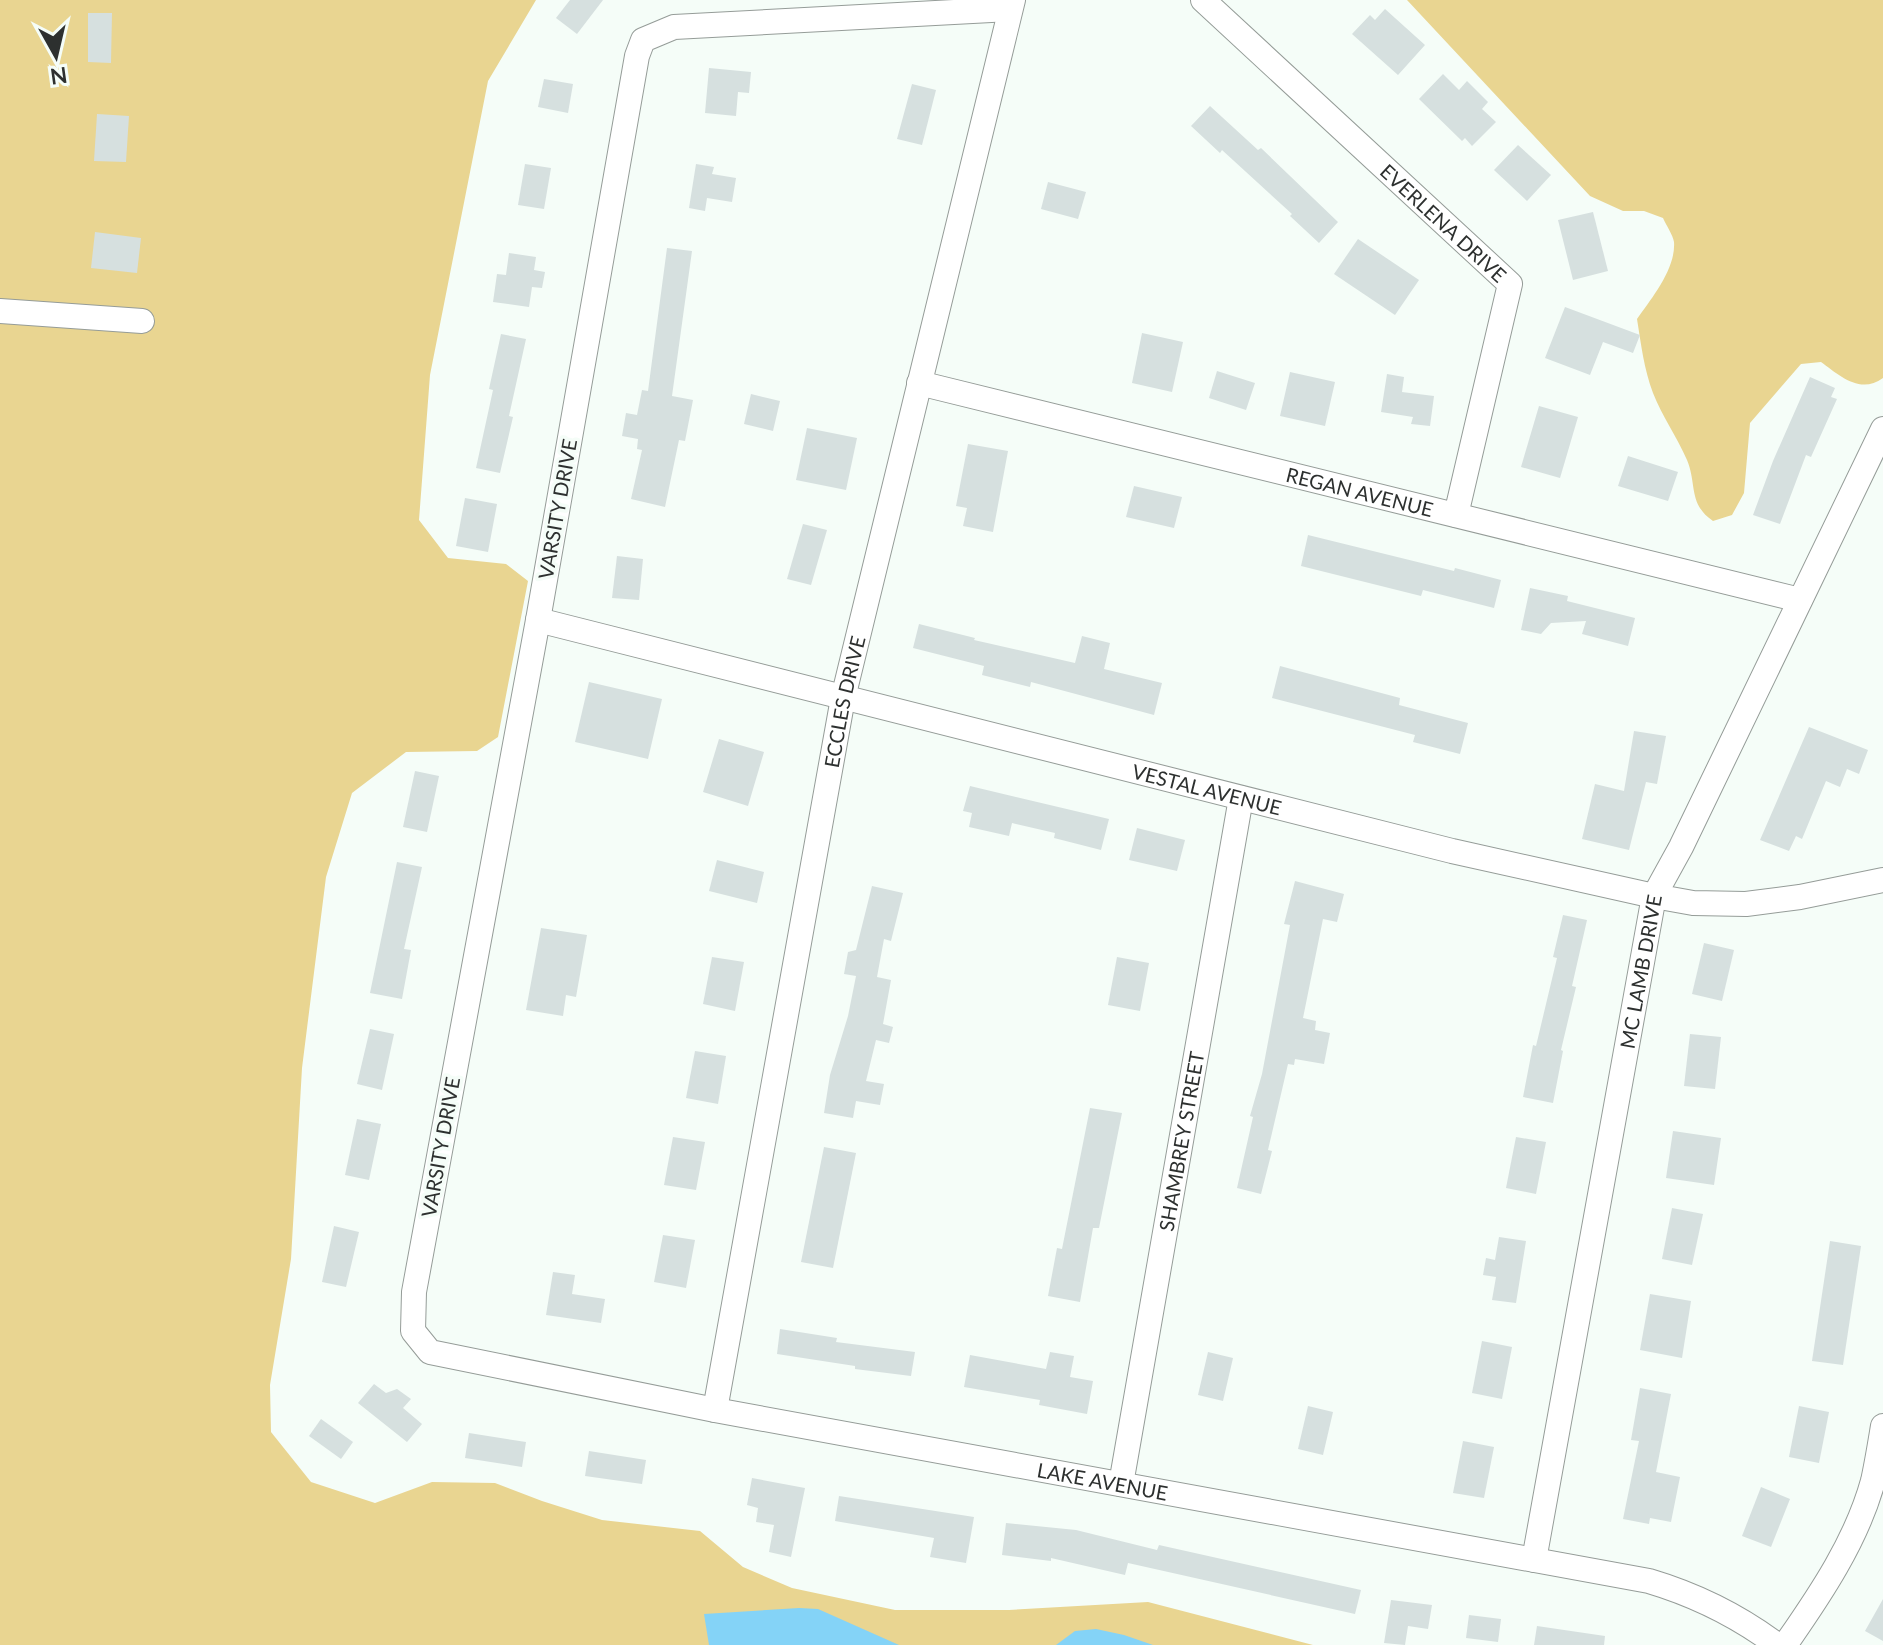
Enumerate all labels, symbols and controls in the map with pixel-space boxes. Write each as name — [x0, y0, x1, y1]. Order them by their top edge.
north arrow — [16, 16, 96, 96]
text: N — [49, 62, 69, 91]
street label: EVERLENA DRIVE — [1376, 159, 1512, 287]
street label: VARSITY DRIVE — [533, 437, 581, 581]
street label: REGAN AVENUE — [1284, 462, 1436, 521]
street label: ECCLES DRIVE — [819, 633, 870, 769]
street label: VESTAL AVENUE — [1130, 759, 1284, 819]
street label: MC LAMB DRIVE — [1615, 893, 1666, 1050]
street label: SHAMBREY STREET — [1153, 1049, 1209, 1233]
street label: VARSITY DRIVE — [416, 1075, 464, 1219]
street label: LAKE AVENUE — [1035, 1457, 1170, 1505]

